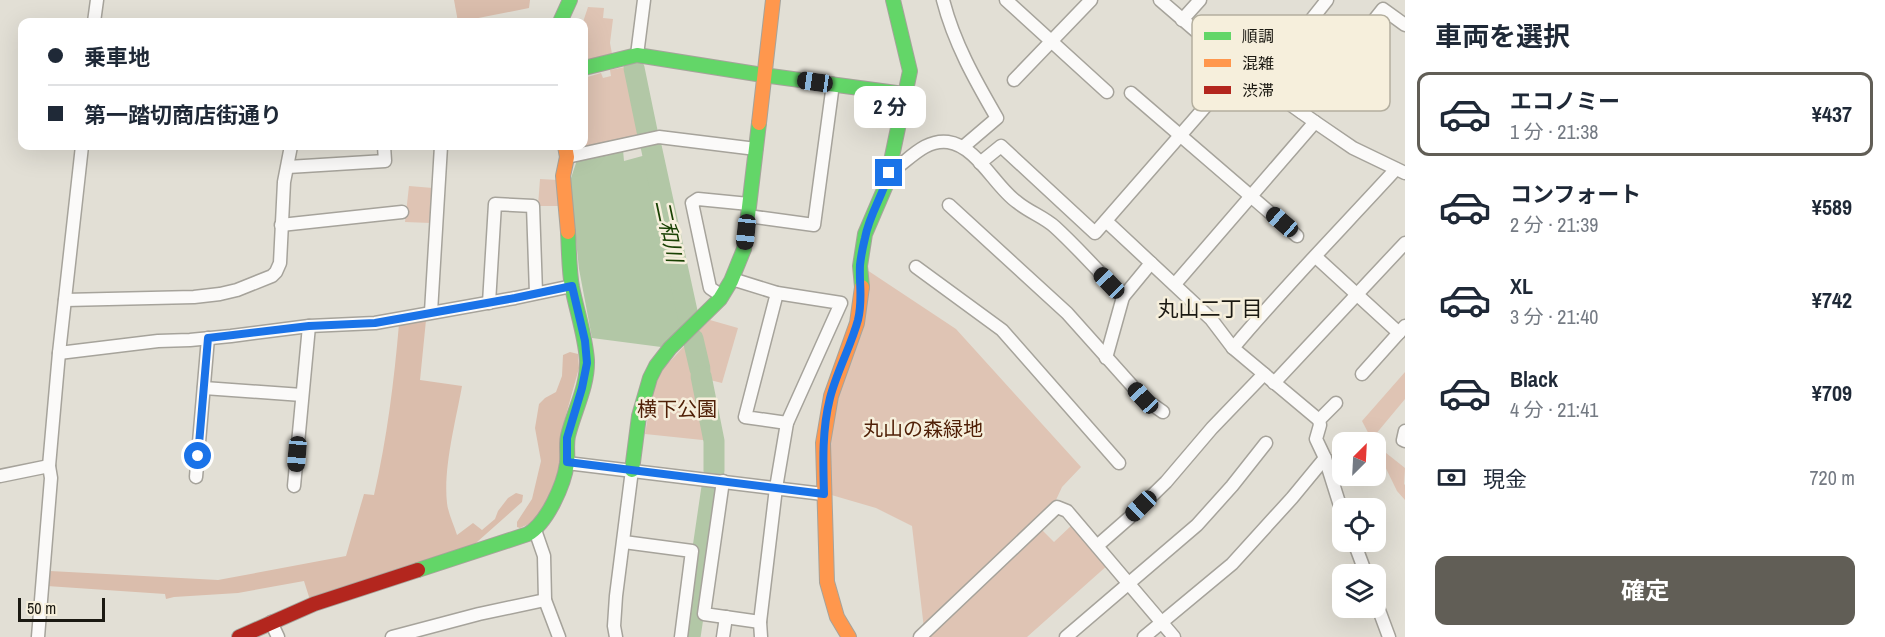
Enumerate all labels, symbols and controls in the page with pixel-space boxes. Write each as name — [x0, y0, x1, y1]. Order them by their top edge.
legend — [1192, 15, 1390, 111]
text: 車両を選択 — [1435, 18, 1570, 54]
text: 順調 — [1242, 25, 1274, 47]
text: 乗車地 — [84, 42, 150, 72]
text: 混雑 — [1242, 52, 1274, 74]
car — [796, 71, 834, 93]
text: 渋滞 — [1242, 79, 1274, 101]
callout: 2 分 — [853, 86, 925, 128]
text: エコノミー — [1510, 86, 1620, 116]
icon: car — [1438, 87, 1492, 141]
text: 2 分 — [873, 93, 907, 120]
text: ¥437 — [1812, 99, 1852, 129]
text: 第一踏切商店街通り — [84, 100, 282, 130]
text: 1 分 · 21:38 — [1510, 118, 1598, 145]
route end — [875, 159, 902, 186]
text: コンフォート — [1510, 179, 1641, 209]
icon: car — [1438, 180, 1492, 234]
text: ¥589 — [1812, 192, 1852, 222]
water label: 二和川 — [648, 197, 690, 267]
car — [1263, 203, 1301, 241]
text: 2 分 · 21:39 — [1510, 211, 1598, 238]
car — [735, 213, 757, 251]
car — [1090, 264, 1128, 302]
text: XL — [1510, 271, 1533, 301]
icon: car — [1438, 273, 1492, 327]
text: ¥742 — [1812, 285, 1852, 315]
district label: 丸山二丁目 — [1158, 294, 1263, 323]
text: 3 分 · 21:40 — [1510, 303, 1598, 330]
text: Black — [1510, 364, 1558, 394]
icon: car — [1438, 366, 1492, 420]
text: ¥709 — [1812, 378, 1852, 408]
car — [1124, 379, 1162, 417]
park label: 横下公園 — [637, 395, 717, 422]
text: 4 分 · 21:41 — [1510, 396, 1598, 423]
park label: 丸山の森緑地 — [863, 415, 983, 442]
north arrow — [1332, 432, 1386, 486]
map controls — [1332, 432, 1386, 618]
car — [286, 435, 308, 473]
route start — [184, 442, 211, 469]
icon: cash — [1435, 461, 1468, 494]
text: 現金 — [1483, 464, 1527, 494]
text: 720 m — [1809, 464, 1855, 491]
car — [1122, 487, 1160, 525]
button: locate — [1332, 498, 1386, 552]
button: 確定 — [1435, 556, 1855, 625]
button: layers — [1332, 564, 1386, 618]
scale bar — [18, 595, 105, 622]
text: 50 m — [27, 597, 56, 619]

